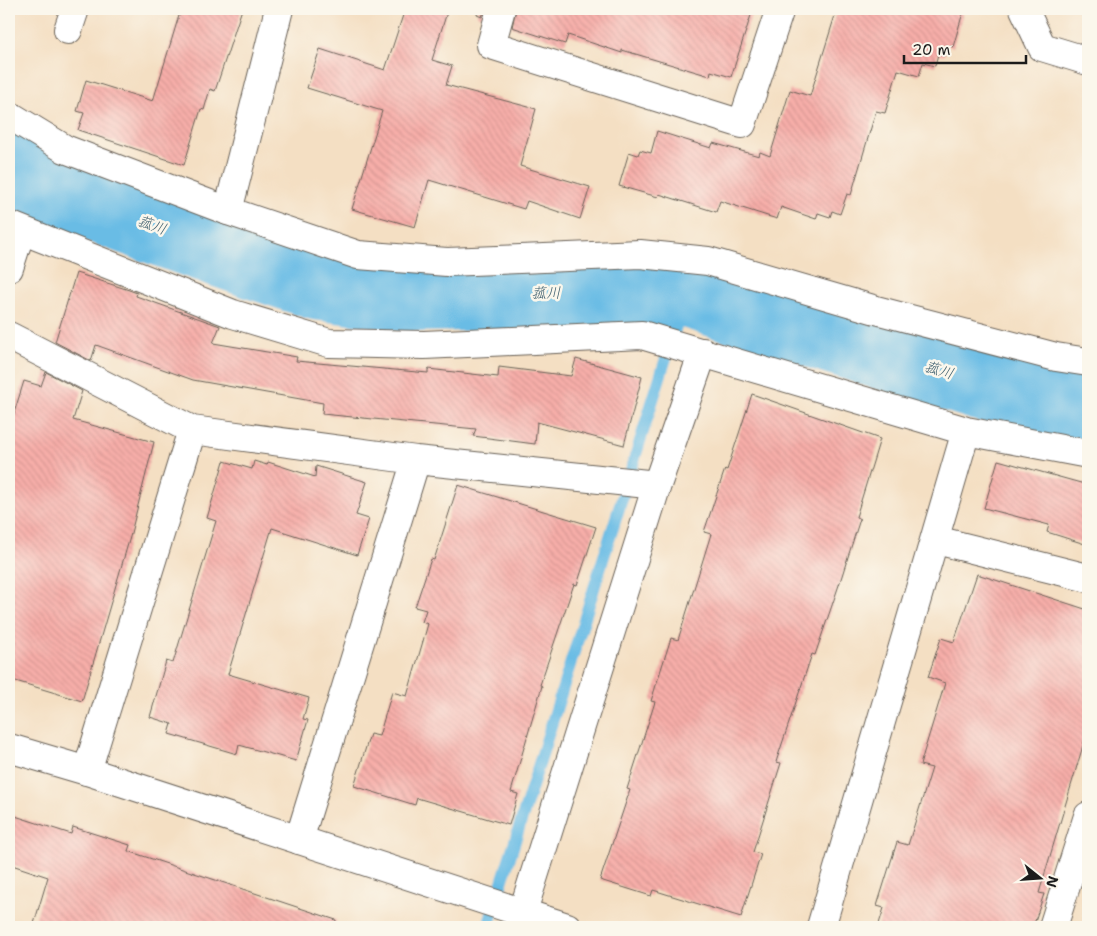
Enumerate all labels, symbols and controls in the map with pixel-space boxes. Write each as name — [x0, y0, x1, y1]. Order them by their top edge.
scale bar — [904, 32, 1027, 64]
text: 20 m — [912, 40, 951, 60]
water label: 菰川 — [135, 211, 169, 239]
water label: 菰川 — [531, 283, 561, 303]
water label: 菰川 — [922, 356, 956, 384]
north arrow — [1014, 854, 1064, 904]
text: N — [1042, 874, 1063, 890]

